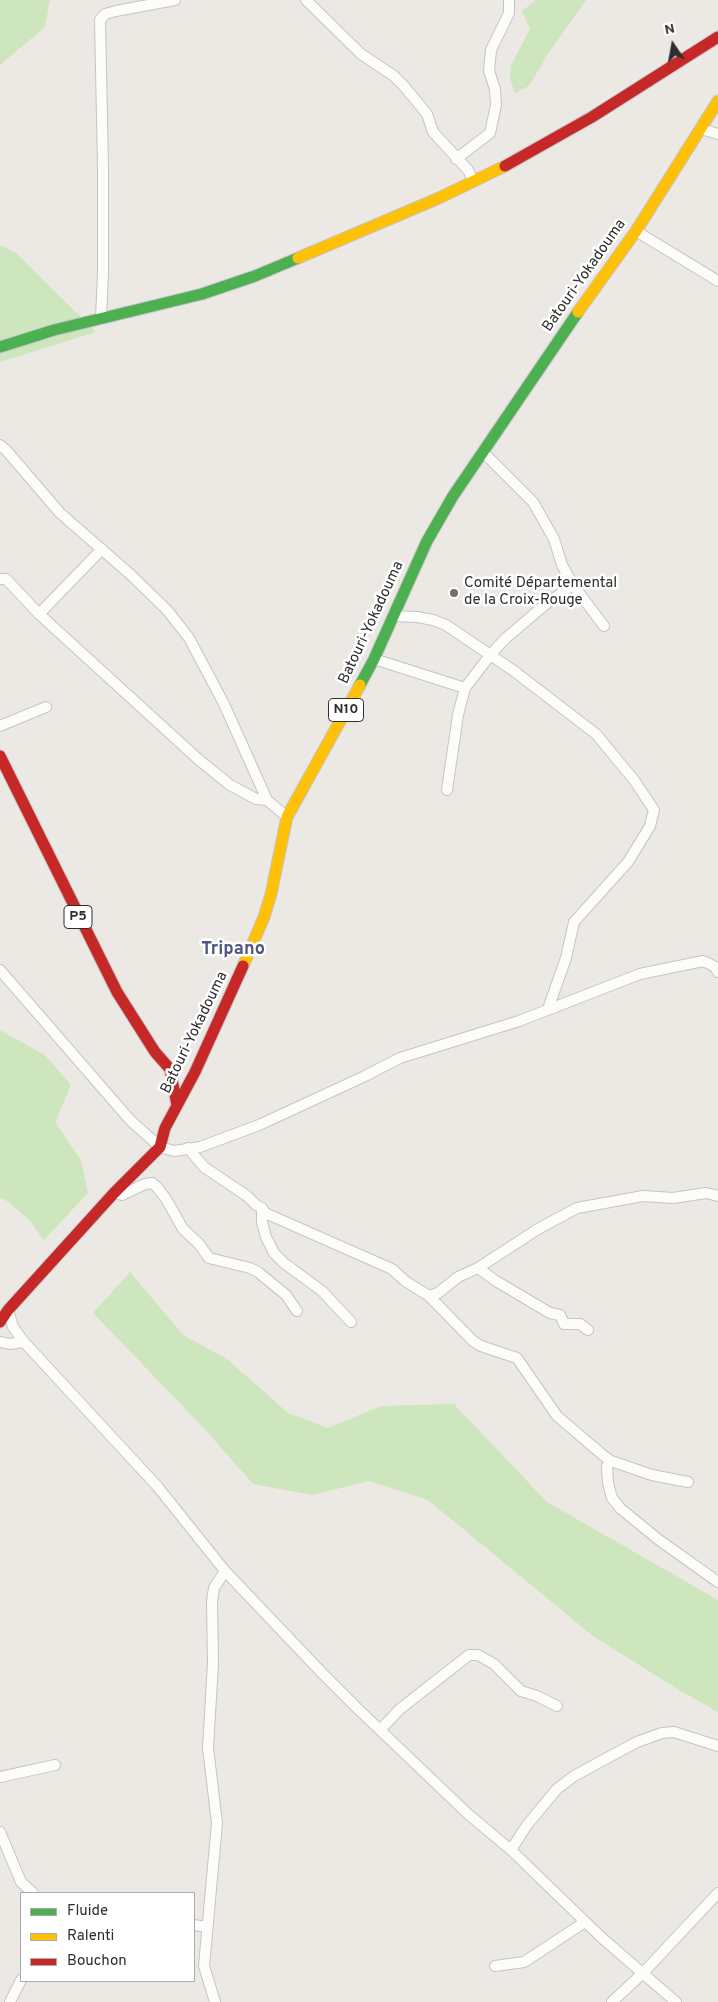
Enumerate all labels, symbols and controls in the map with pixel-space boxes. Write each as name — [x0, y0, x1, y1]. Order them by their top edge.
north arrow — [648, 20, 698, 70]
text: N — [663, 20, 676, 39]
street label: Batouri-Yokadouma — [539, 216, 631, 336]
street label: Batouri-Yokadouma — [336, 559, 408, 687]
place label: Comité Départemental de la Croix-Rouge — [464, 575, 617, 610]
marker: Comité Départemental de la Croix-Rouge — [448, 587, 460, 599]
road number: N10 — [328, 698, 364, 722]
road number: P5 — [64, 906, 92, 929]
district label: Tripano — [201, 939, 265, 961]
street label: Batouri-Yokadouma — [158, 969, 232, 1097]
legend — [20, 1892, 195, 1982]
text: Fluide — [67, 1902, 108, 1921]
text: Ralenti — [67, 1927, 114, 1946]
text: Bouchon — [67, 1952, 127, 1971]

